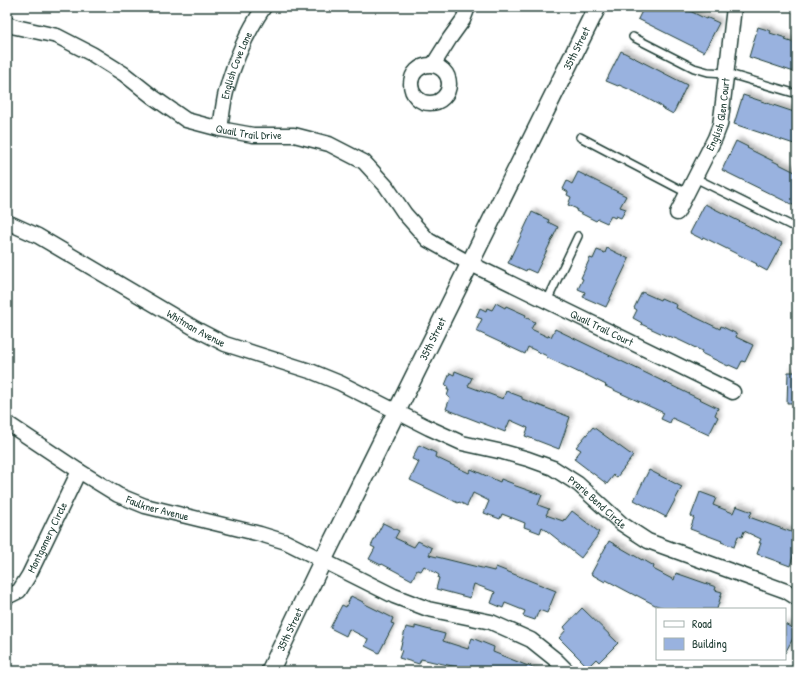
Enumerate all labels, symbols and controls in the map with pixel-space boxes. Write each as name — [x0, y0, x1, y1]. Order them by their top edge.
street label: 35th Street — [560, 24, 593, 72]
street label: English Cove Lane — [218, 29, 256, 100]
street label: English Glen Court — [703, 77, 733, 153]
street label: Quail Trail Drive — [214, 121, 282, 142]
street label: Whitman Avenue — [164, 306, 228, 350]
street label: Quail Trail Court — [568, 307, 636, 349]
street label: 35th Street — [416, 315, 449, 363]
street label: Prarie Bend Circle — [565, 472, 629, 532]
street label: Faulkner Avenue — [123, 492, 191, 524]
street label: Montgomery Circle — [24, 499, 70, 575]
street label: 35th Street — [274, 605, 306, 653]
legend — [656, 608, 786, 660]
text: Road — [692, 615, 712, 632]
text: Building — [692, 635, 727, 652]

